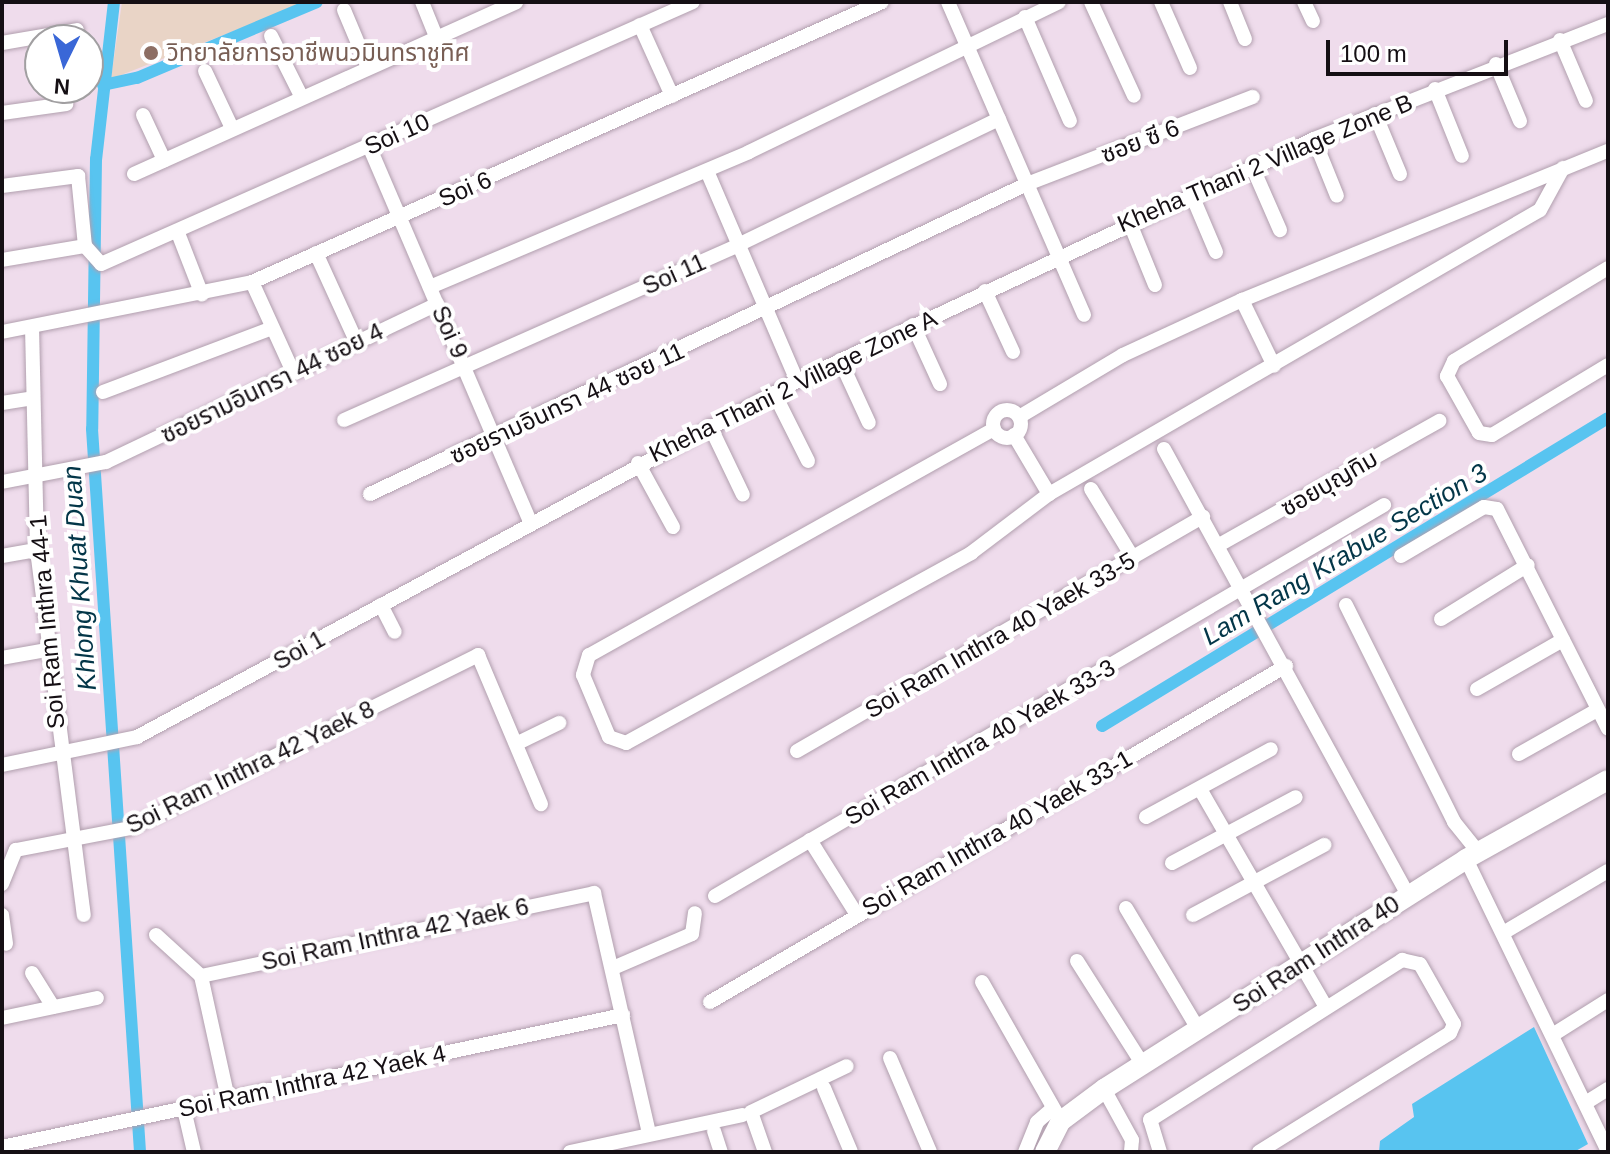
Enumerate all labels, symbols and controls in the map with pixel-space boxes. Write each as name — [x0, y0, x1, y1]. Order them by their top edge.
north arrow — [24, 24, 104, 104]
scale bar — [1330, 24, 1512, 74]
place label: วิทยาลัยการอาชีพนวมินทราชูทิศ — [167, 39, 470, 67]
text: 100 m — [1340, 40, 1407, 67]
marker: วิทยาลัยการอาชีพนวมินทราชูทิศ — [142, 44, 160, 62]
text: N — [53, 73, 71, 100]
street label: Kheha Thani 2 Village Zone B — [1113, 88, 1417, 238]
street label: Soi 10 — [360, 107, 434, 161]
street label: ซอย ซี 6 — [1097, 113, 1183, 169]
street label: Soi 6 — [434, 165, 496, 213]
street label: Soi 11 — [638, 247, 710, 301]
street label: Soi 9 — [426, 301, 474, 363]
street label: Kheha Thani 2 Village Zone A — [644, 303, 942, 469]
street label: ซอยรามอินทรา 44 ซอย 4 — [156, 317, 388, 449]
street label: ซอยรามอินทรา 44 ซอย 11 — [445, 336, 689, 470]
street label: ซอยบุญทิม — [1275, 444, 1383, 522]
water label: Lam Rang Krabue Section 3 — [1197, 458, 1493, 652]
water label: Khlong Khuat Duan — [57, 464, 103, 692]
street label: Soi Ram Inthra 44-1 — [23, 514, 71, 730]
street label: Soi Ram Inthra 40 Yaek 33-5 — [860, 546, 1140, 724]
street label: Soi 1 — [268, 624, 330, 676]
street label: Soi Ram Inthra 40 Yaek 33-3 — [840, 653, 1120, 831]
street label: Soi Ram Inthra 42 Yaek 8 — [121, 694, 379, 840]
street label: Soi Ram Inthra 40 Yaek 33-1 — [857, 744, 1137, 922]
street label: Soi Ram Inthra 40 — [1227, 889, 1405, 1019]
street label: Soi Ram Inthra 42 Yaek 6 — [258, 892, 532, 976]
street label: Soi Ram Inthra 42 Yaek 4 — [175, 1039, 449, 1123]

